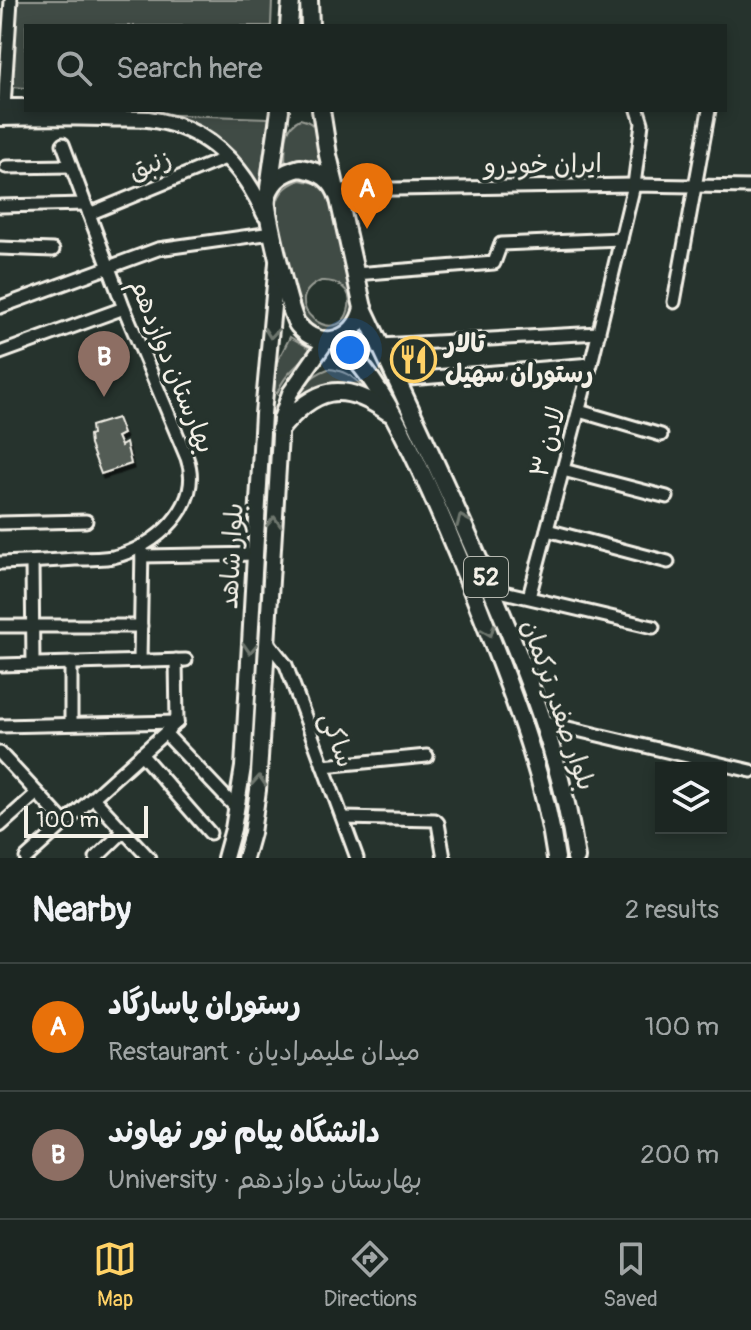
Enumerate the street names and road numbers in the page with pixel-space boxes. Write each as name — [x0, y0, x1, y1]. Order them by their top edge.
street label: زنبق — [124, 142, 176, 188]
street label: ایران خودرو — [482, 148, 602, 182]
street label: بهارستان دوازدهم — [120, 274, 222, 459]
street label: لادن ۳ — [523, 403, 573, 481]
street label: بلوار شاهد — [213, 502, 251, 610]
road number: 52 — [464, 557, 508, 597]
street label: بلوار صفدر ترکمان — [514, 615, 602, 795]
street label: ساکی — [312, 708, 362, 772]

